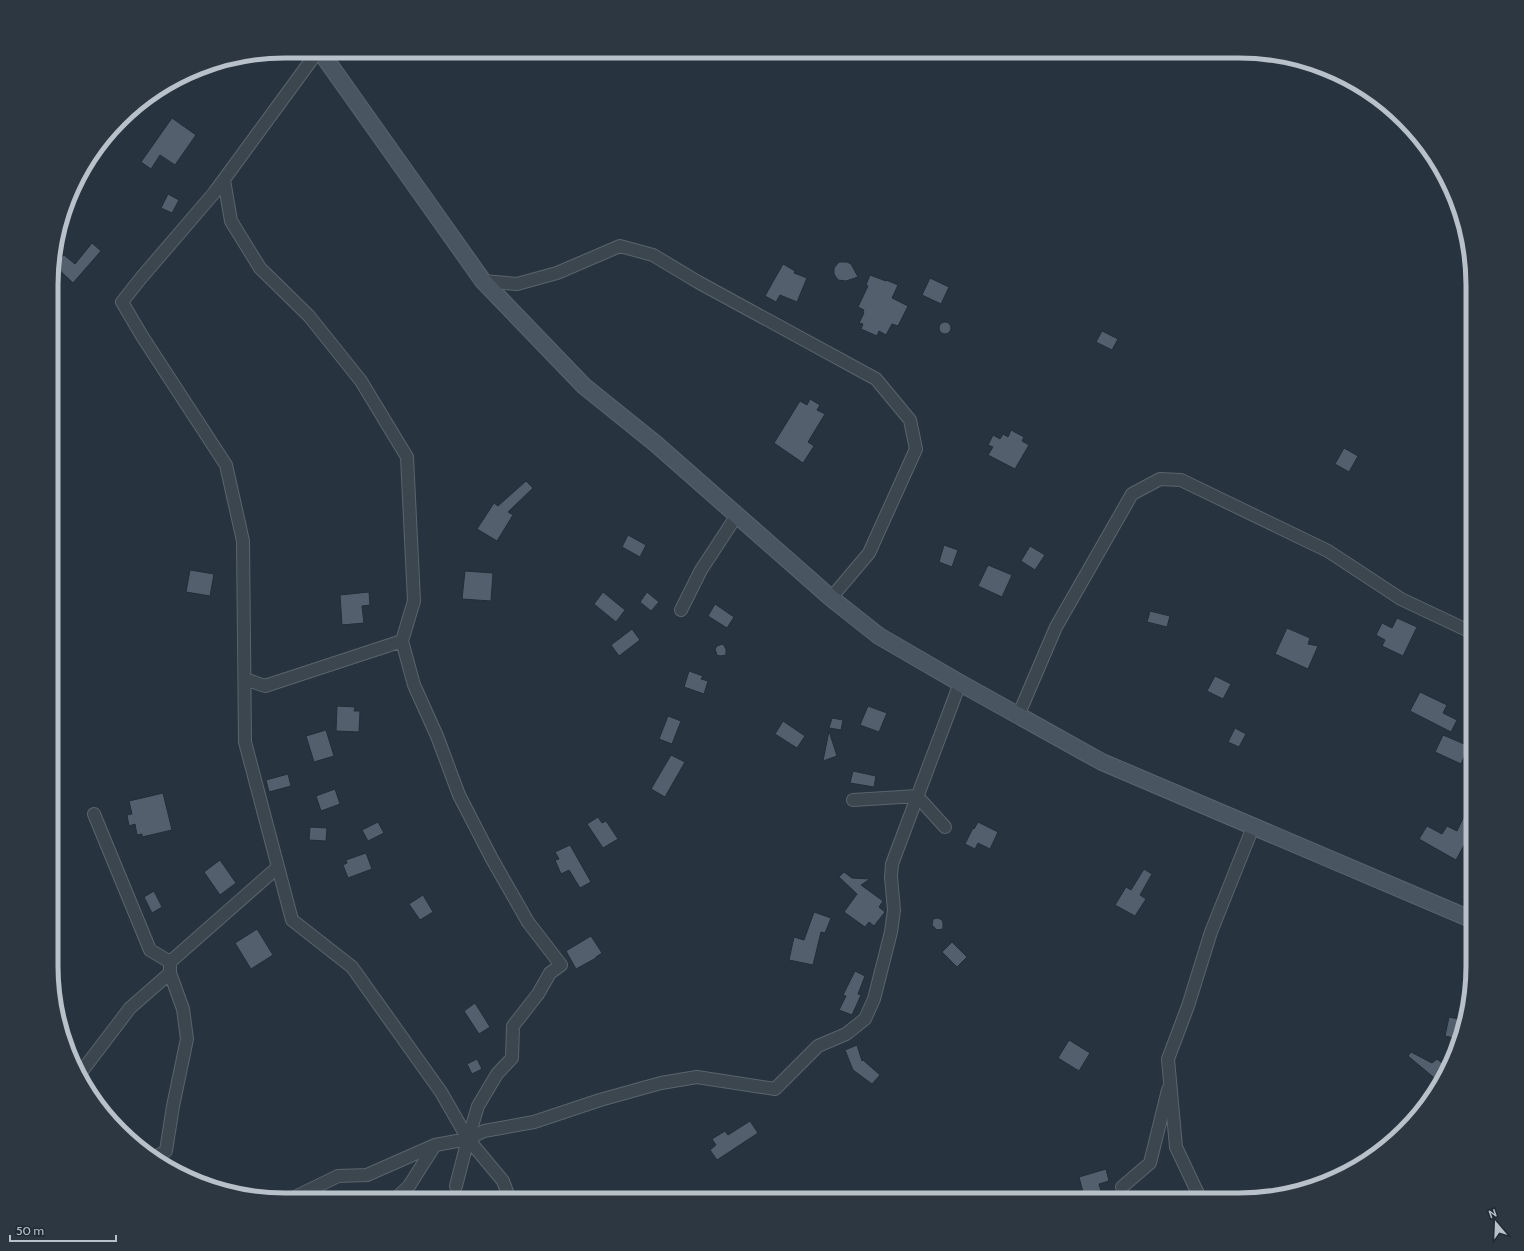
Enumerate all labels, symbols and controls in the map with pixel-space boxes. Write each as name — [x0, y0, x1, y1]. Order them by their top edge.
north arrow — [1476, 1203, 1516, 1243]
text: N — [1487, 1206, 1499, 1221]
scale bar — [10, 1217, 116, 1243]
text: 50 m — [16, 1223, 44, 1238]

